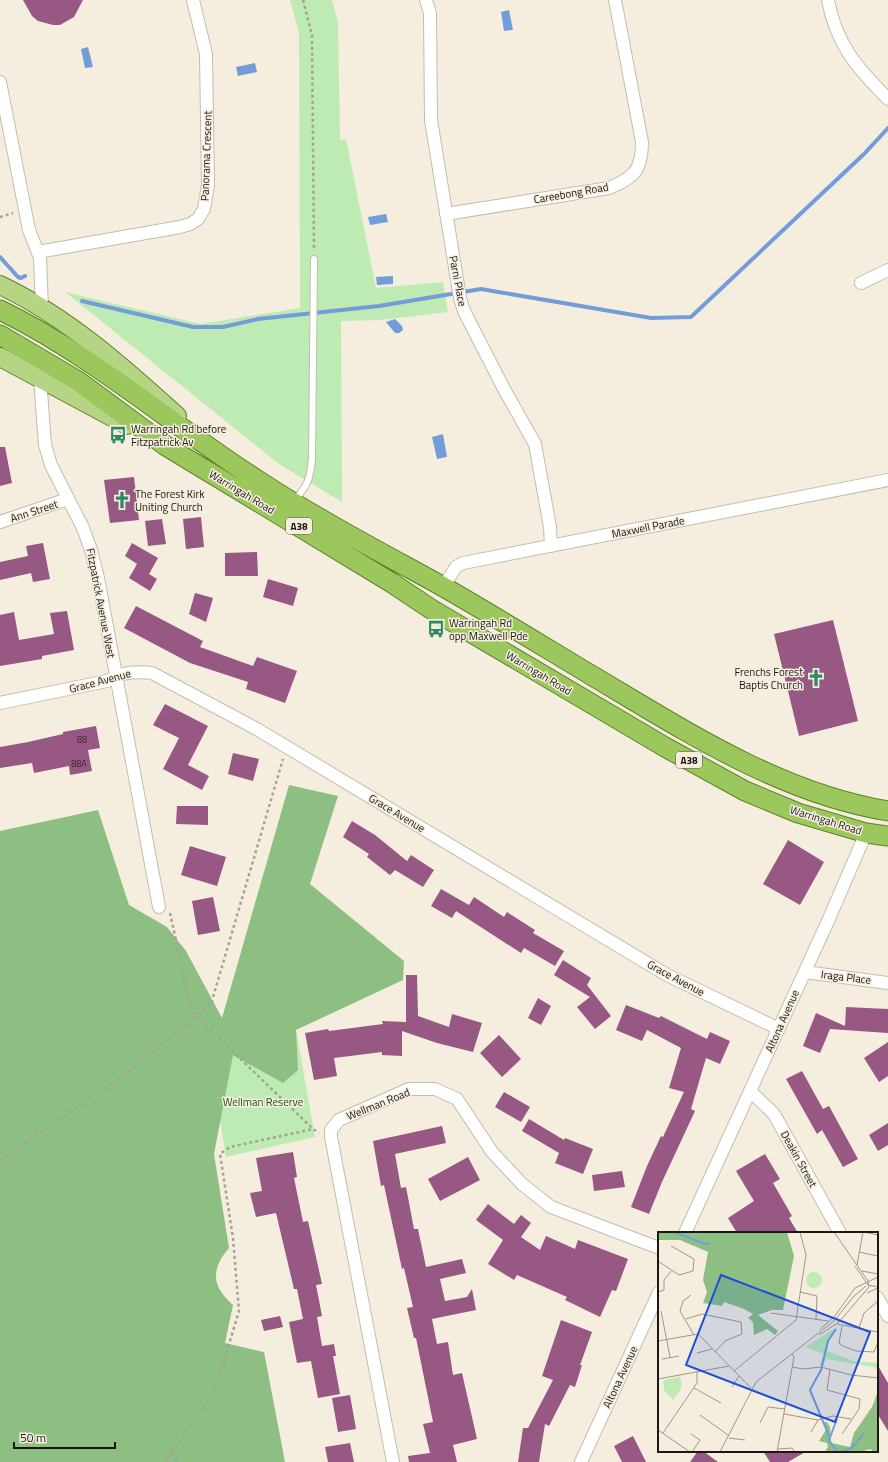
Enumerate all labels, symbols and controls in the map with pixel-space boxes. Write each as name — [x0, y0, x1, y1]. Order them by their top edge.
street label: Panorama Crescent — [196, 110, 216, 201]
street label: Careebong Road — [532, 179, 610, 207]
street label: Parni Place — [445, 254, 471, 308]
place label: Warringah Rd before Fitzpatrick Av — [131, 421, 227, 450]
bus stop icon: Warringah Rd before Fitzpatrick Av — [108, 425, 128, 445]
street label: Warringah Road — [206, 466, 278, 518]
place label: The Forest Kirk Uniting Church — [135, 486, 205, 515]
church icon: The Forest Kirk Uniting Church — [112, 490, 132, 510]
street label: Ann Street — [8, 496, 60, 526]
street label: Maxwell Parade — [610, 512, 686, 542]
road number: A38 — [286, 518, 312, 534]
street label: Fitzpatrick Avenue West — [82, 547, 120, 660]
place label: Warringah Rd opp Maxwell Pde — [449, 615, 528, 644]
bus stop icon: Warringah Rd opp Maxwell Pde — [426, 619, 446, 639]
street label: Warringah Road — [503, 647, 575, 699]
place label: Frenchs Forest Baptis Church — [734, 664, 803, 693]
street label: Grace Avenue — [67, 665, 133, 697]
church icon: Frenchs Forest Baptis Church — [806, 668, 826, 688]
house number: 88 — [77, 733, 87, 746]
road number: A38 — [676, 752, 702, 768]
house number: 88A — [71, 757, 87, 770]
street label: Grace Avenue — [366, 790, 429, 836]
street label: Warringah Road — [788, 801, 864, 839]
street label: Grace Avenue — [644, 956, 708, 1000]
street label: Iraga Place — [820, 966, 872, 988]
street label: Altona Avenue — [761, 987, 803, 1055]
street label: Wellman Road — [344, 1084, 412, 1124]
park label: Wellman Reserve — [223, 1094, 304, 1110]
street label: Deakin Street — [777, 1128, 821, 1190]
inset map — [658, 1232, 878, 1452]
street label: Altona Avenue — [599, 1343, 642, 1411]
scale bar — [14, 1424, 115, 1450]
text: 50 m — [20, 1428, 46, 1447]

